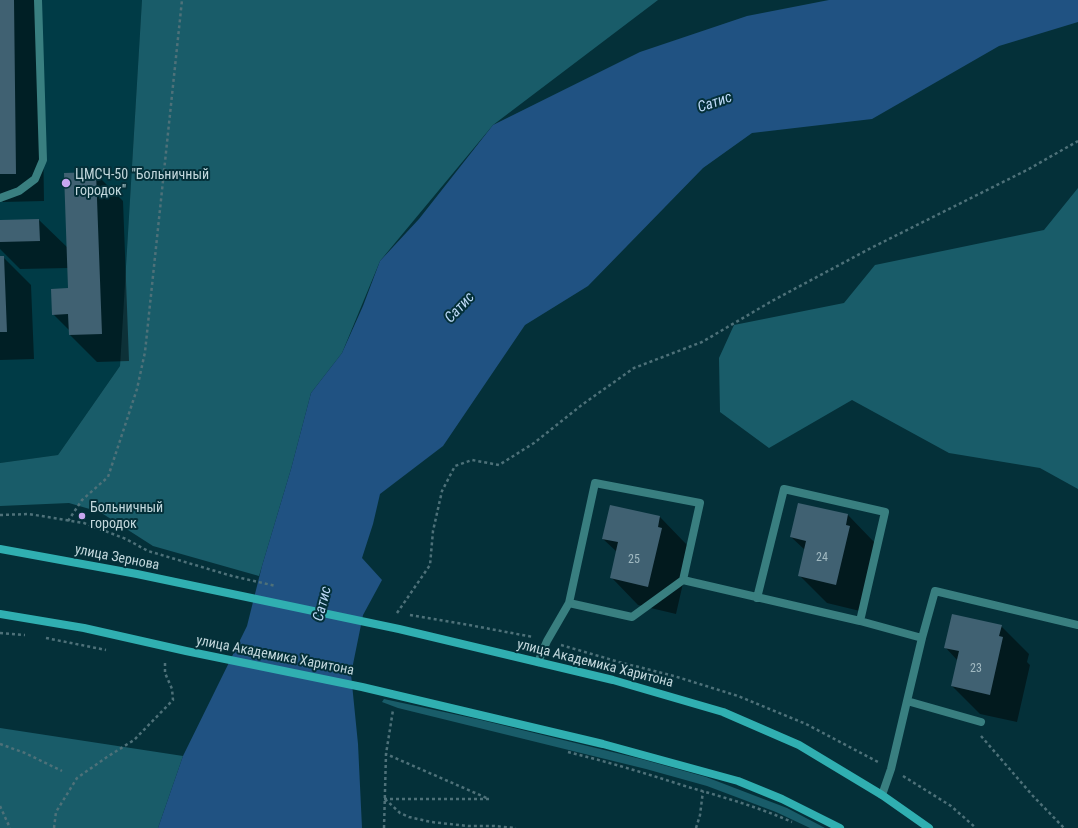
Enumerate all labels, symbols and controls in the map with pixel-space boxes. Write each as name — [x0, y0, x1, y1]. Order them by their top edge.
water label: Сатис — [695, 89, 735, 117]
place label: ЦМСЧ-50 "Больничный городок" — [75, 167, 209, 200]
marker: ЦМСЧ-50 "Больничный городок" — [60, 177, 72, 189]
water label: Сатис — [441, 289, 479, 327]
place label: Больничный городок — [90, 500, 163, 532]
marker: Больничный городок — [77, 511, 87, 521]
street label: улица Зернова — [73, 542, 161, 574]
house number: 24 — [816, 551, 828, 565]
house number: 25 — [628, 553, 640, 567]
water label: Сатис — [310, 585, 336, 623]
street label: улица Академика Харитона — [195, 632, 355, 680]
street label: улица Академика Харитона — [515, 636, 675, 692]
house number: 23 — [970, 662, 982, 676]

